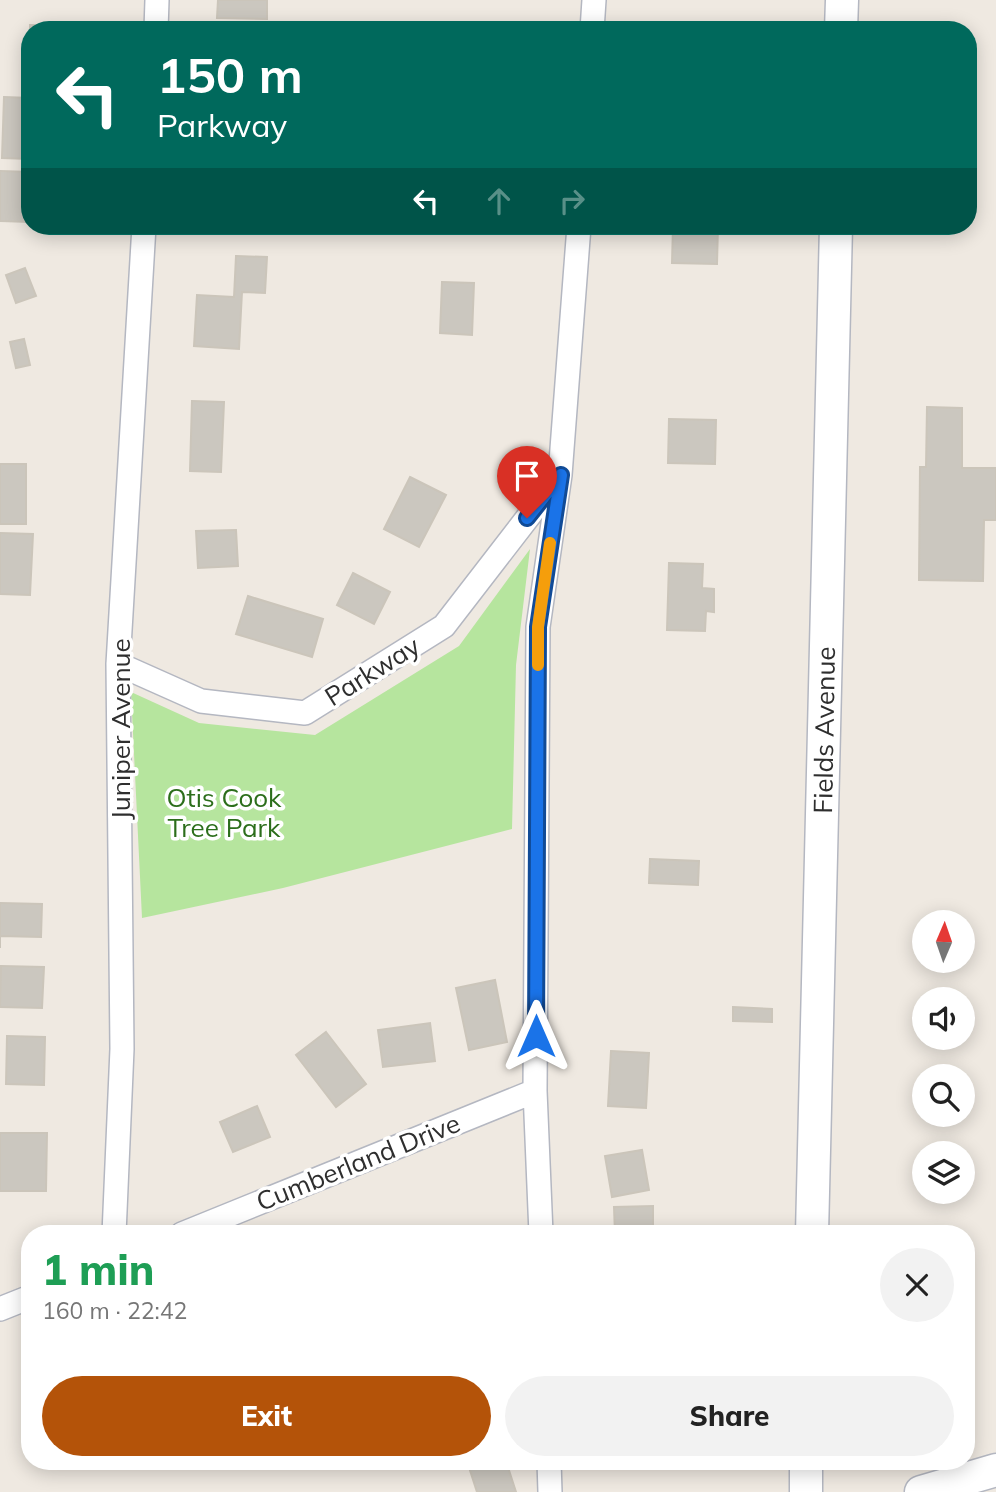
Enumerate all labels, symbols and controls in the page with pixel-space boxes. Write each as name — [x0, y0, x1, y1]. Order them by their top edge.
text: 150 m — [157, 44, 303, 105]
icon: left — [42, 49, 133, 140]
text: Parkway — [157, 105, 287, 145]
icon: left — [407, 182, 445, 220]
icon: ahead — [480, 182, 518, 220]
icon: right — [553, 182, 591, 220]
pin — [497, 446, 557, 518]
icon: arrive — [508, 457, 546, 495]
street label: Parkway — [318, 629, 426, 713]
street label: Juniper Avenue — [104, 638, 137, 820]
street label: Fields Avenue — [806, 646, 842, 814]
park label: Otis Cook Tree Park — [167, 781, 282, 844]
north arrow — [912, 910, 975, 973]
map controls — [912, 910, 975, 1204]
button: sound — [912, 987, 975, 1050]
position arrow — [499, 999, 573, 1073]
button: search — [912, 1064, 975, 1127]
street label: Cumberland Drive — [251, 1106, 465, 1218]
button: layers — [912, 1141, 975, 1204]
text: 1 min — [42, 1243, 155, 1296]
button: close — [880, 1248, 954, 1322]
text: 160 m · 22:42 — [42, 1296, 187, 1325]
button: Exit — [42, 1376, 491, 1456]
button: Share — [505, 1376, 954, 1456]

